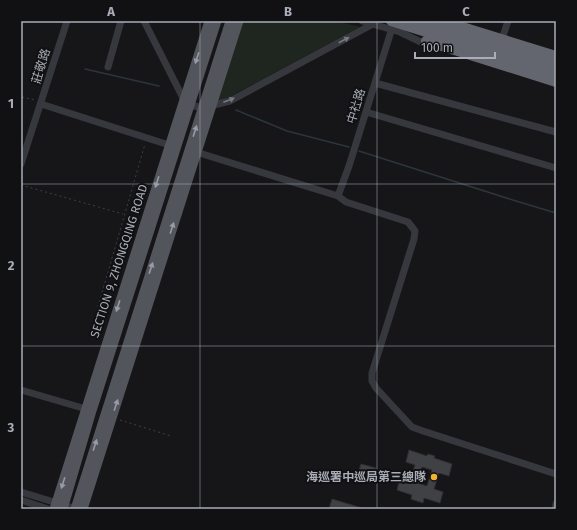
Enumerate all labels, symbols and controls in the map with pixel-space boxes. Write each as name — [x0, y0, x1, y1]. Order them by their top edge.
text: A — [106, 4, 115, 19]
text: B — [284, 4, 292, 19]
text: C — [462, 4, 470, 19]
scale bar — [415, 34, 495, 60]
one-way arrow — [338, 36, 350, 43]
text: 100 m — [421, 41, 453, 55]
street label: 莊敬路 — [29, 47, 53, 85]
one-way arrow — [194, 52, 200, 64]
street label: 中社路 — [344, 87, 368, 125]
text: 1 — [8, 96, 14, 111]
one-way arrow — [224, 97, 236, 103]
one-way arrow — [192, 124, 198, 136]
one-way arrow — [154, 176, 160, 188]
street label: SECTION 9, ZHONGQING ROAD — [88, 182, 151, 339]
one-way arrow — [169, 221, 175, 233]
text: 2 — [8, 258, 15, 273]
one-way arrow — [149, 262, 155, 274]
one-way arrow — [115, 300, 121, 312]
one-way arrow — [113, 399, 119, 411]
text: 3 — [7, 420, 15, 435]
one-way arrow — [92, 439, 98, 451]
place label: 海巡署中巡局第三總隊 — [306, 470, 426, 484]
marker: 海巡署中巡局第三總隊 — [429, 472, 439, 482]
one-way arrow — [59, 478, 65, 490]

